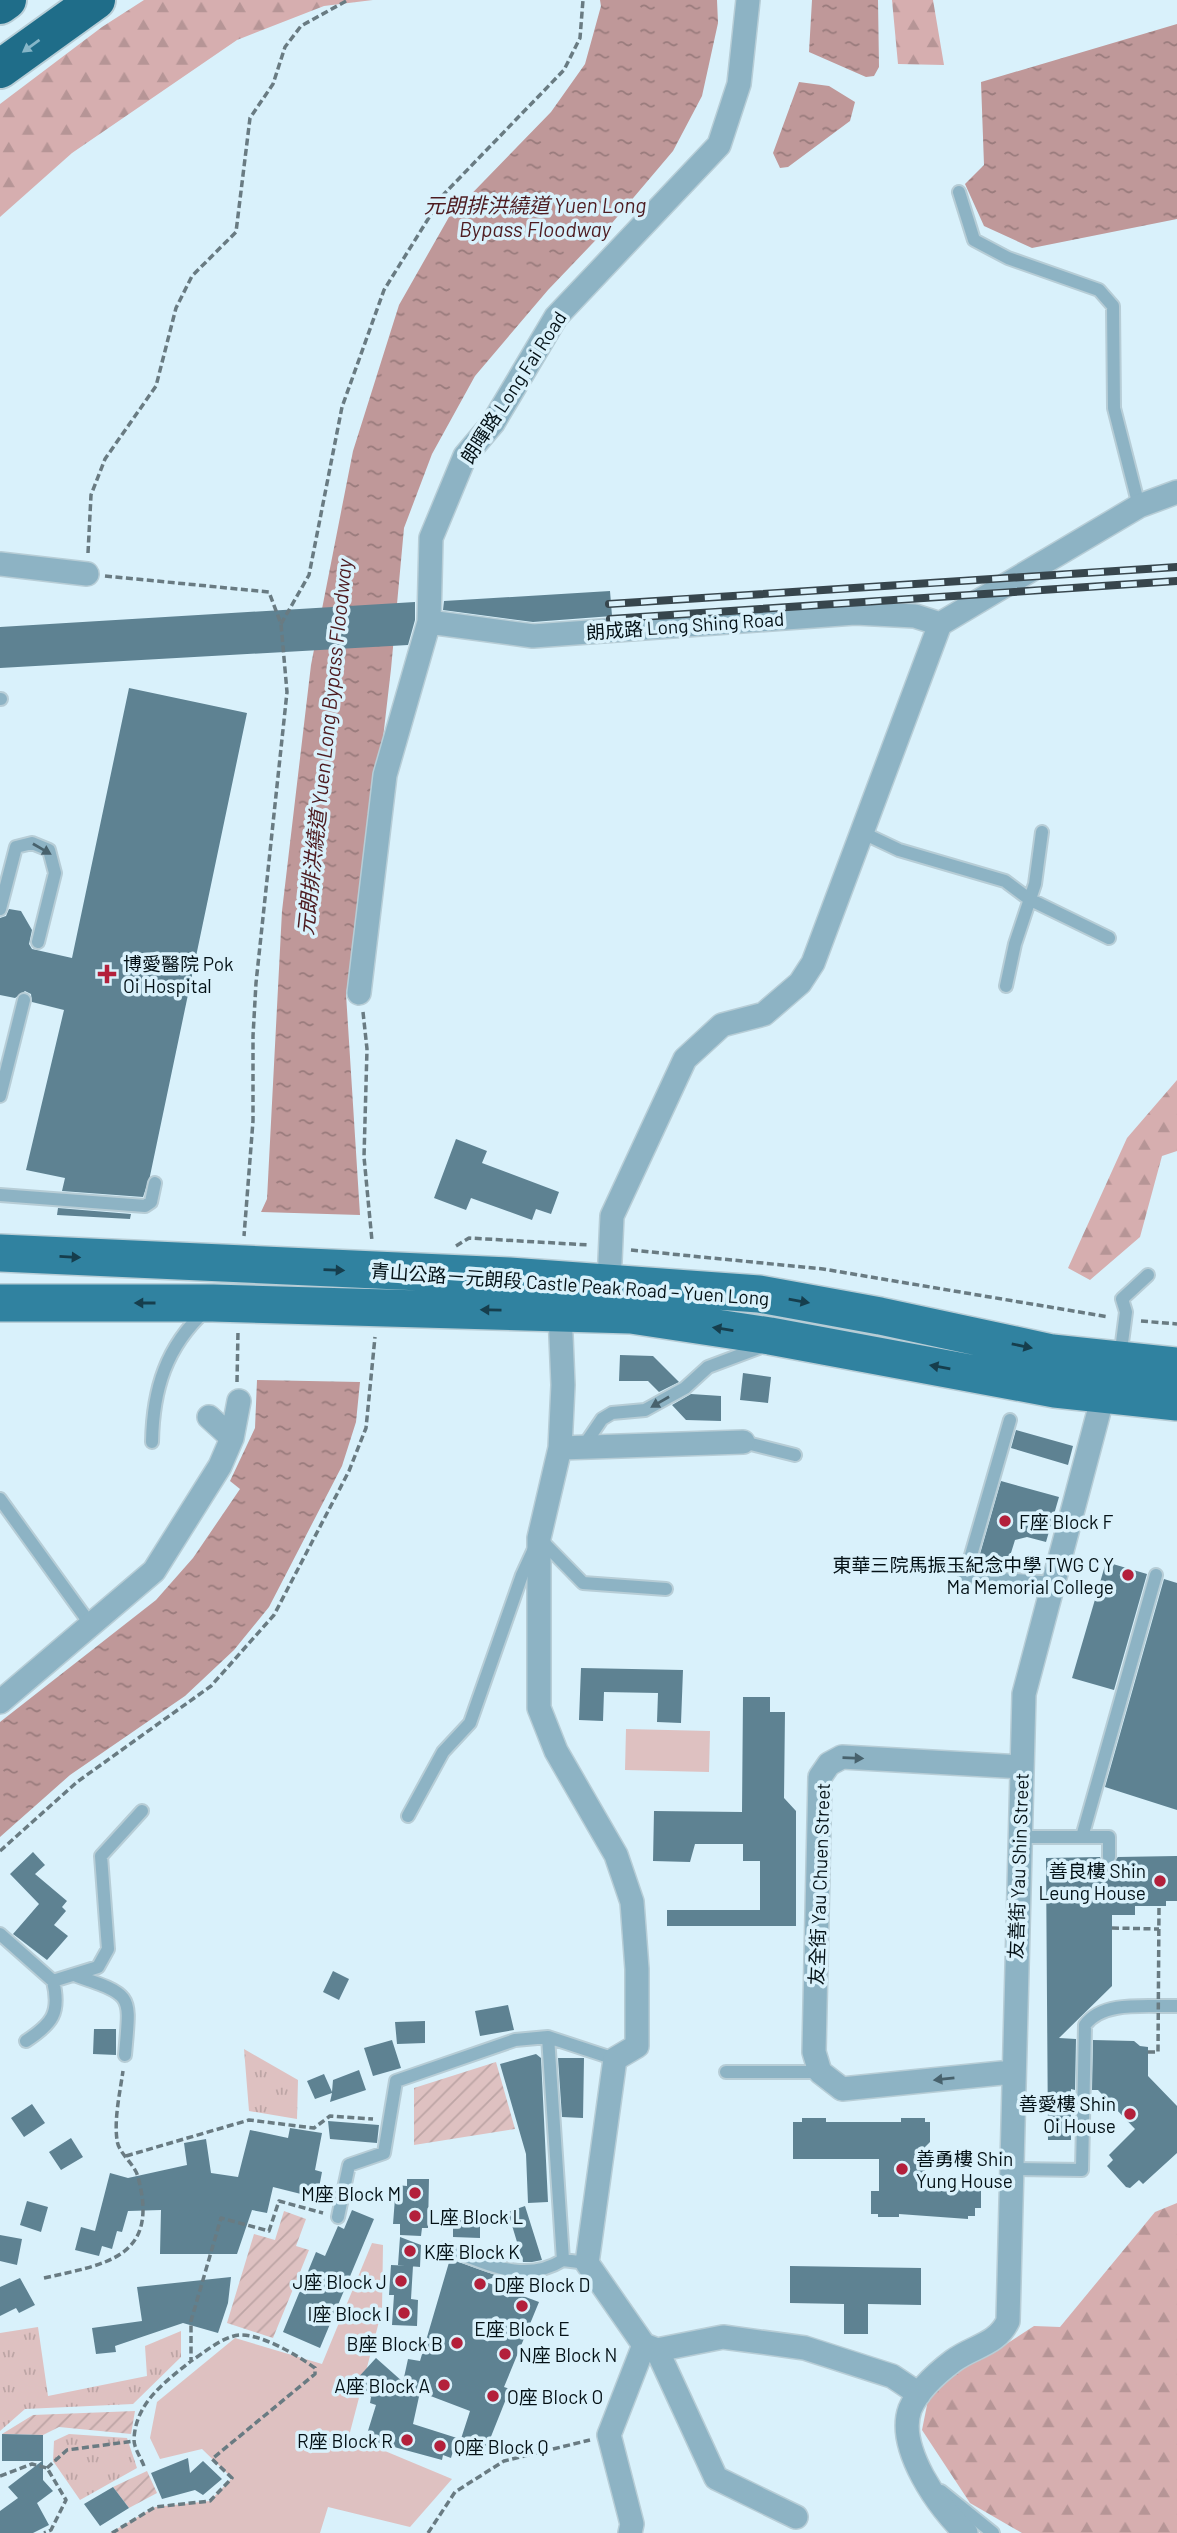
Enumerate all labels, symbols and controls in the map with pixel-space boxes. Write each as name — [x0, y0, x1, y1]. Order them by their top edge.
one-way arrow — [22, 39, 40, 53]
water label: 元朗排洪繞道 Yuen Long Bypass Floodway — [424, 192, 646, 241]
street label: 朗暉路 Long Fai Road — [455, 307, 571, 467]
water label: 元朗排洪繞道 Yuen Long Bypass Floodway — [292, 557, 356, 937]
street label: 朗成路 Long Shing Road — [585, 607, 785, 643]
one-way arrow — [32, 842, 52, 855]
place label: 博愛醫院 Pok Oi Hospital — [123, 952, 234, 997]
marker: 博愛醫院 Pok Oi Hospital — [97, 964, 117, 984]
one-way arrow — [59, 1252, 81, 1263]
street label: 青山公路－元朗段 Castle Peak Road – Yuen Long — [370, 1259, 770, 1309]
one-way arrow — [324, 1264, 346, 1275]
one-way arrow — [788, 1296, 810, 1307]
one-way arrow — [134, 1297, 156, 1309]
one-way arrow — [480, 1305, 502, 1316]
one-way arrow — [712, 1323, 734, 1334]
one-way arrow — [1011, 1341, 1033, 1352]
one-way arrow — [929, 1362, 951, 1373]
one-way arrow — [650, 1396, 669, 1408]
place label: F座 Block F — [1019, 1510, 1113, 1533]
marker: F座 Block F — [997, 1513, 1013, 1529]
place label: 東華三院馬振玉紀念中學 TWG C Y Ma Memorial College — [833, 1553, 1114, 1598]
marker: 東華三院馬振玉紀念中學 TWG C Y Ma Memorial College — [1120, 1567, 1136, 1583]
one-way arrow — [842, 1752, 864, 1764]
street label: 友善街 Yau Shin Street — [1003, 1772, 1033, 1960]
street label: 友全街 Yau Chuen Street — [804, 1782, 834, 1986]
place label: 善良樓 Shin Leung House — [1038, 1859, 1146, 1904]
marker: 善良樓 Shin Leung House — [1152, 1873, 1168, 1889]
one-way arrow — [933, 2074, 955, 2085]
place label: 善愛樓 Shin Oi House — [1019, 2092, 1116, 2137]
marker: 善愛樓 Shin Oi House — [1122, 2106, 1138, 2122]
place label: 善勇樓 Shin Yung House — [916, 2147, 1013, 2192]
marker: 善勇樓 Shin Yung House — [894, 2161, 910, 2177]
place label: M座 Block M — [301, 2182, 401, 2205]
marker: M座 Block M — [407, 2185, 423, 2201]
place label: L座 Block L — [429, 2205, 523, 2228]
marker: L座 Block L — [407, 2208, 423, 2224]
place label: K座 Block K — [424, 2240, 520, 2263]
marker: K座 Block K — [402, 2243, 418, 2259]
place label: J座 Block J — [292, 2270, 387, 2293]
marker: J座 Block J — [393, 2273, 409, 2289]
place label: D座 Block D — [494, 2273, 590, 2296]
marker: D座 Block D — [472, 2276, 488, 2292]
marker: E座 Block E — [514, 2298, 530, 2314]
place label: I座 Block I — [308, 2302, 390, 2325]
marker: I座 Block I — [396, 2305, 412, 2321]
place label: E座 Block E — [474, 2317, 570, 2340]
place label: B座 Block B — [347, 2332, 443, 2355]
marker: B座 Block B — [449, 2335, 465, 2351]
place label: N座 Block N — [519, 2343, 617, 2366]
marker: N座 Block N — [497, 2346, 513, 2362]
place label: A座 Block A — [334, 2374, 430, 2397]
marker: A座 Block A — [436, 2377, 452, 2393]
place label: O座 Block O — [507, 2385, 603, 2408]
marker: O座 Block O — [485, 2388, 501, 2404]
place label: R座 Block R — [297, 2429, 393, 2452]
marker: R座 Block R — [399, 2432, 415, 2448]
place label: Q座 Block Q — [454, 2435, 549, 2458]
marker: Q座 Block Q — [432, 2438, 448, 2454]

